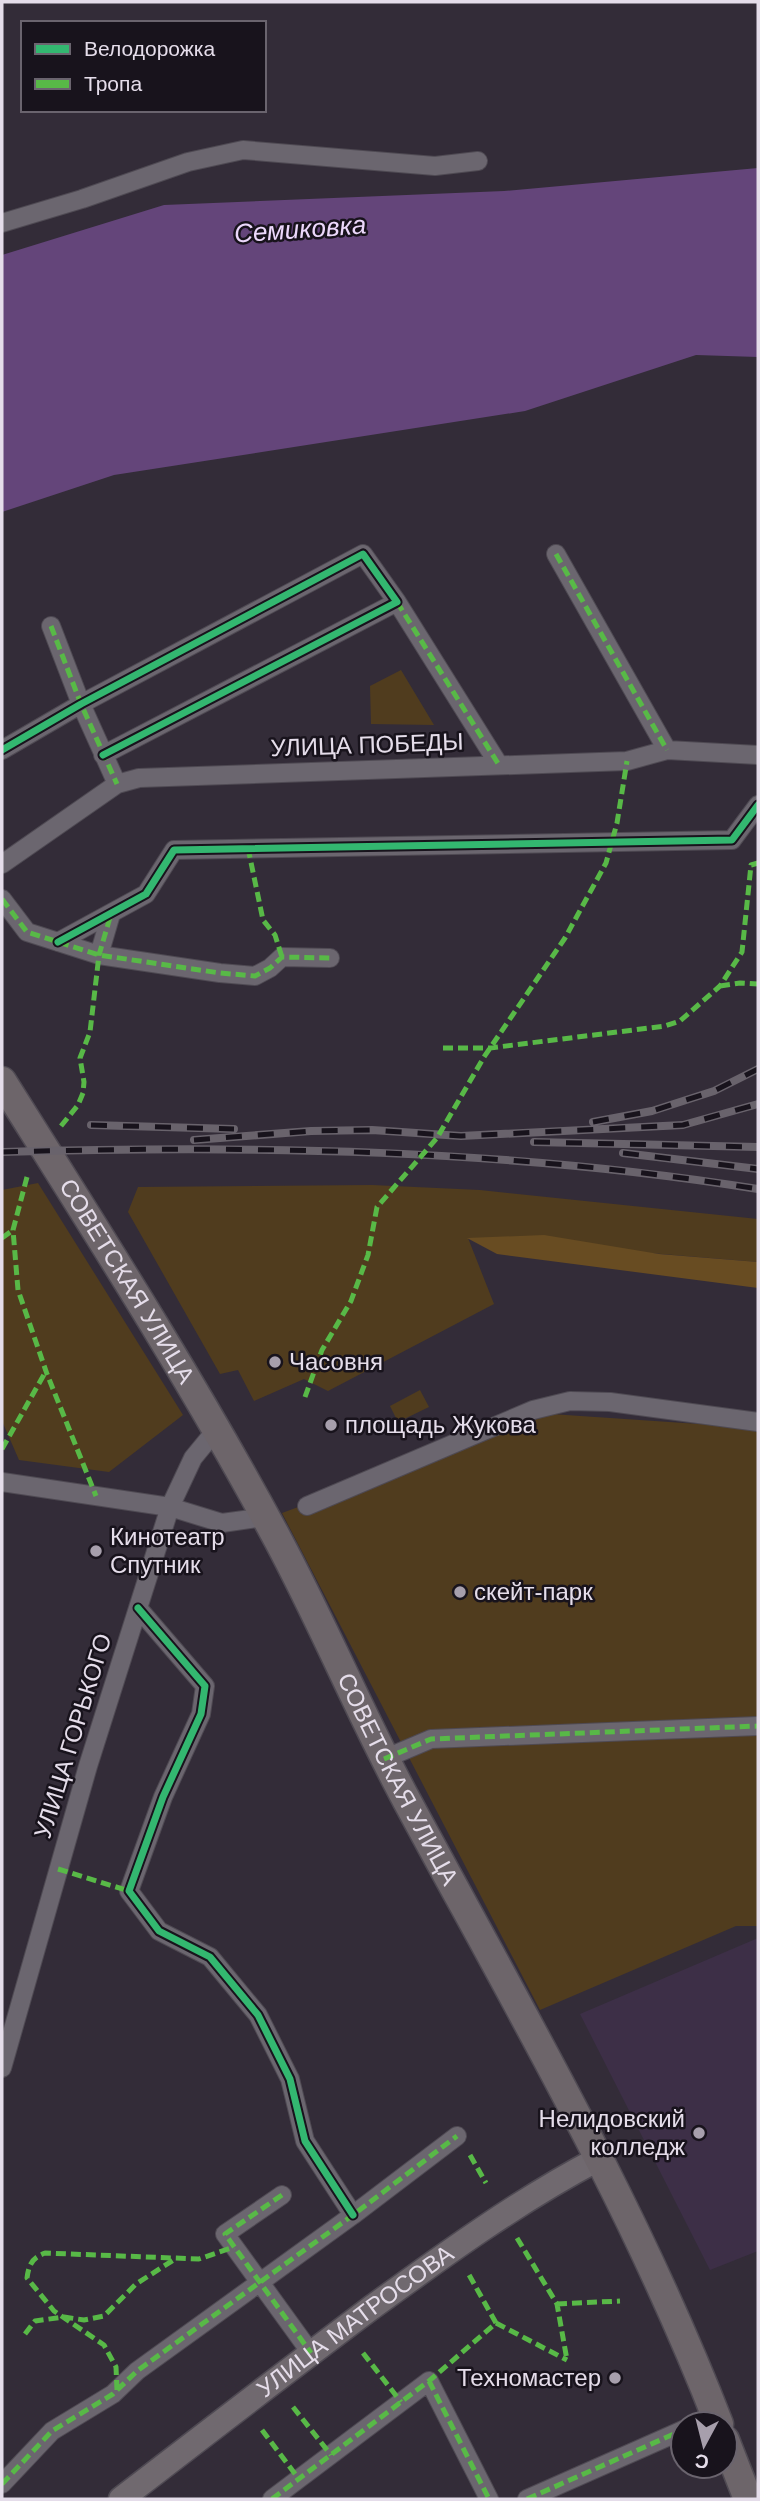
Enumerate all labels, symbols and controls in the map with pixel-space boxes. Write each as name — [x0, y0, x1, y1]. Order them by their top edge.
legend — [21, 21, 266, 112]
text: Велодорожка — [84, 37, 215, 60]
text: Тропа — [84, 72, 142, 95]
water label: Семиковка — [233, 209, 367, 249]
street label: УЛИЦА ПОБЕДЫ — [270, 728, 464, 761]
street label: СОВЕТСКАЯ УЛИЦА — [54, 1174, 200, 1388]
place label: Часовня — [289, 1348, 383, 1375]
marker: Часовня — [267, 1354, 283, 1370]
place label: площадь Жукова — [345, 1411, 536, 1438]
marker: площадь Жукова — [323, 1417, 339, 1433]
place label: Кинотеатр Спутник — [110, 1523, 225, 1578]
marker: Кинотеатр Спутник — [88, 1543, 104, 1559]
place label: скейт-парк — [474, 1578, 593, 1605]
marker: скейт-парк — [452, 1584, 468, 1600]
street label: УЛИЦА ГОРЬКОГО — [29, 1630, 117, 1841]
street label: СОВЕТСКАЯ УЛИЦА — [332, 1668, 464, 1889]
place label: Нелидовский колледж — [539, 2105, 685, 2160]
marker: Нелидовский колледж — [691, 2125, 707, 2141]
street label: УЛИЦА МАТРОСОВА — [251, 2239, 458, 2403]
place label: Техномастер — [457, 2364, 601, 2391]
marker: Техномастер — [607, 2370, 623, 2386]
north arrow — [669, 2410, 739, 2480]
text: С — [694, 2450, 710, 2473]

